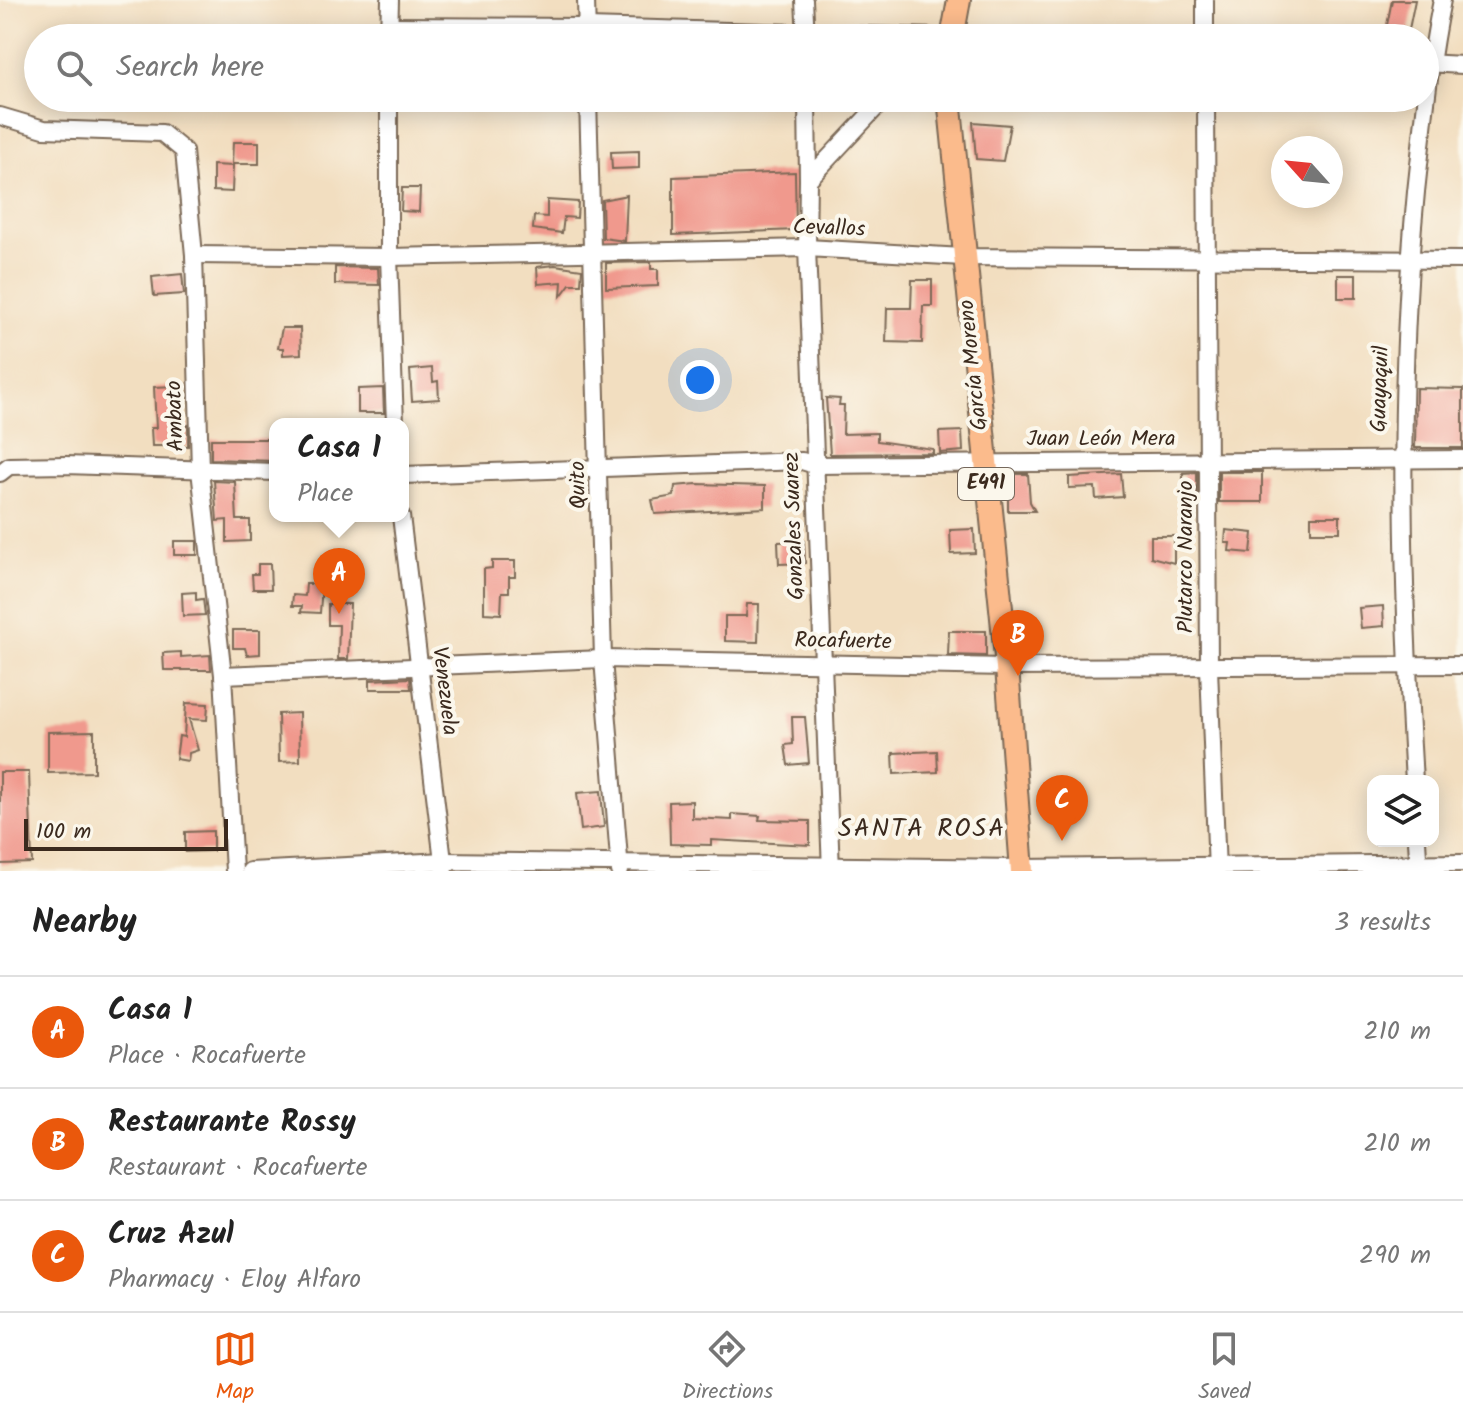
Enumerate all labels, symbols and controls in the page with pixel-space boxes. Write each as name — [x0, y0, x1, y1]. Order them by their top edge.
search box — [24, 24, 1439, 112]
text: Search here — [116, 44, 264, 92]
icon: search — [52, 46, 96, 90]
north arrow — [1271, 136, 1343, 208]
street label: Cevallos — [792, 210, 867, 248]
street label: García Moreno — [950, 298, 998, 432]
street label: Guayaquil — [1362, 345, 1400, 433]
your location — [680, 360, 720, 400]
street label: Ambato — [157, 380, 195, 452]
popup — [269, 418, 409, 522]
street label: Juan León Mera — [1026, 422, 1176, 457]
text: Casa 1 — [297, 425, 381, 473]
street label: Gonzales Suarez — [775, 451, 815, 601]
street label: Quito — [561, 460, 597, 510]
road number: E491 — [958, 468, 1014, 500]
text: Place — [297, 473, 353, 515]
street label: Plutarco Naranjo — [1169, 481, 1204, 633]
pin: A — [313, 548, 365, 614]
pin: B — [992, 610, 1044, 676]
street label: Rocafuerte — [794, 624, 892, 660]
street label: Venezuela — [421, 645, 467, 737]
pin: C — [1036, 775, 1088, 841]
map controls — [1367, 775, 1439, 847]
button: layers — [1367, 775, 1439, 847]
district label: SANTA ROSA — [838, 808, 1006, 850]
scale bar — [24, 815, 228, 851]
text: 100 m — [36, 815, 91, 850]
text: Nearby — [32, 896, 137, 950]
text: 3 results — [1334, 902, 1431, 944]
text: Casa 1 — [108, 987, 192, 1035]
text: A — [50, 1011, 66, 1053]
text: 210 m — [1364, 1011, 1431, 1053]
text: Place · Rocafuerte — [108, 1035, 306, 1077]
text: Restaurante Rossy — [108, 1099, 356, 1147]
text: B — [50, 1123, 66, 1165]
text: 210 m — [1364, 1123, 1431, 1165]
text: Restaurant · Rocafuerte — [108, 1147, 368, 1189]
text: Cruz Azul — [108, 1211, 234, 1259]
text: C — [50, 1235, 66, 1277]
text: 290 m — [1359, 1235, 1431, 1277]
text: Pharmacy · Eloy Alfaro — [108, 1259, 361, 1301]
tab: Map — [213, 1327, 257, 1410]
tab: Directions — [682, 1327, 773, 1410]
tab: Saved — [1198, 1327, 1250, 1410]

